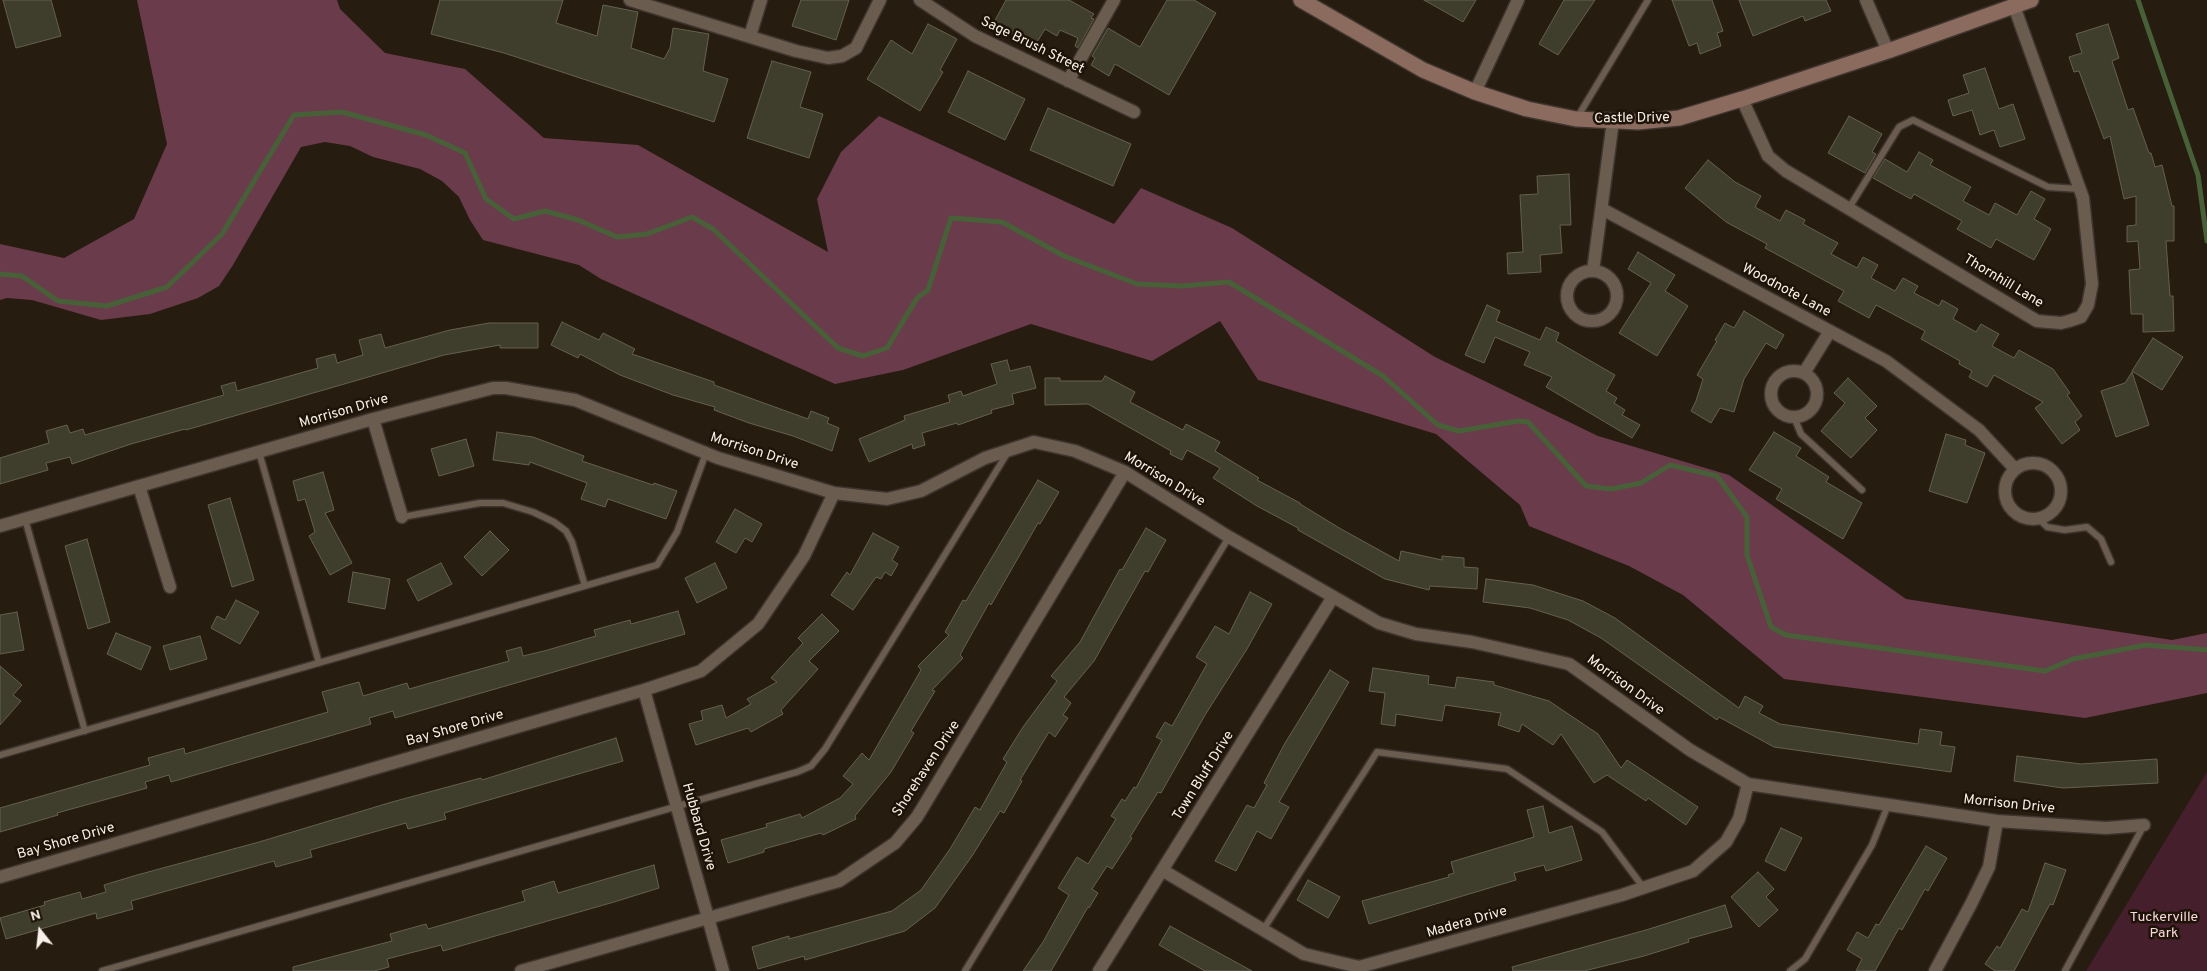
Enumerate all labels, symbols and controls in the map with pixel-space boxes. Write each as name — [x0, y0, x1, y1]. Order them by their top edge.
street label: Sage Brush Street — [977, 14, 1087, 78]
street label: Castle Drive — [1594, 110, 1670, 128]
street label: Thornhill Lane — [1960, 252, 2046, 312]
street label: Woodnote Lane — [1739, 261, 1833, 321]
street label: Morrison Drive — [298, 391, 390, 433]
street label: Morrison Drive — [708, 430, 800, 474]
street label: Morrison Drive — [1120, 449, 1208, 511]
street label: Morrison Drive — [1583, 652, 1667, 720]
street label: Bay Shore Drive — [404, 707, 506, 751]
street label: Shorehaven Drive — [890, 718, 964, 820]
street label: Town Bluff Drive — [1170, 728, 1238, 824]
street label: Hubbard Drive — [677, 781, 719, 873]
street label: Morrison Drive — [1962, 792, 2056, 818]
street label: Bay Shore Drive — [15, 820, 117, 864]
street label: Madera Drive — [1425, 903, 1509, 943]
north arrow — [15, 906, 65, 956]
text: N — [29, 907, 43, 926]
park label: Tuckerville Park — [2130, 910, 2198, 942]

